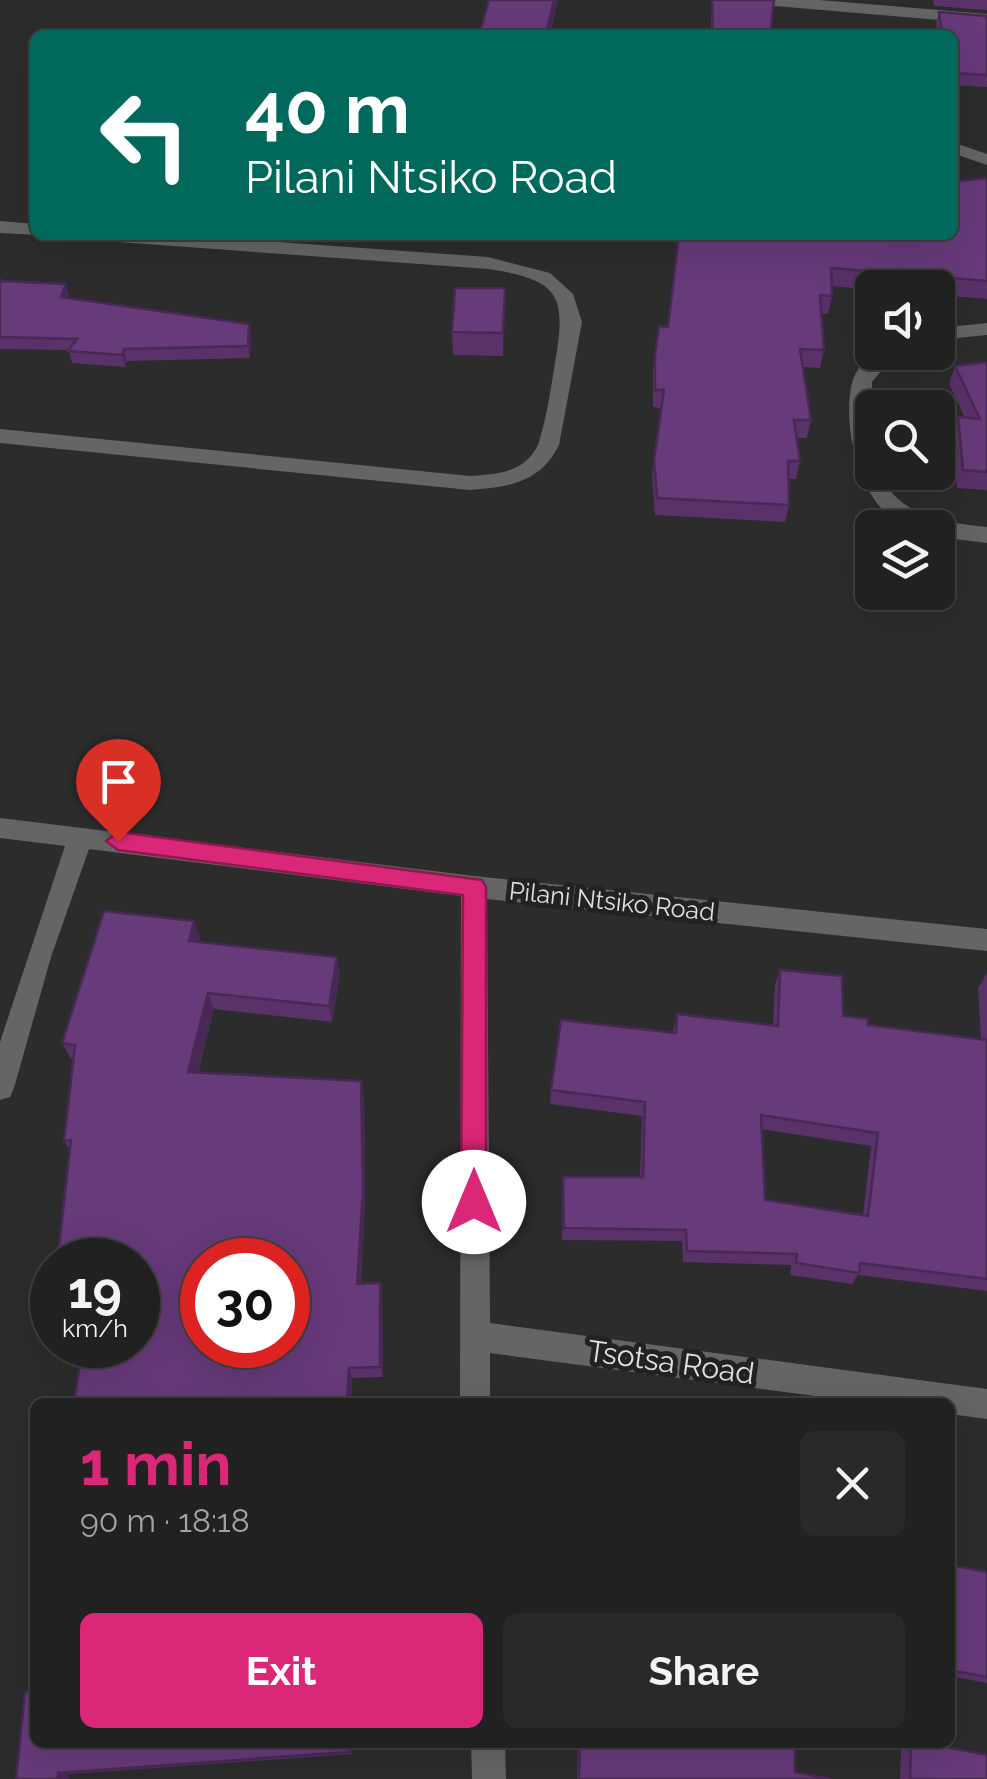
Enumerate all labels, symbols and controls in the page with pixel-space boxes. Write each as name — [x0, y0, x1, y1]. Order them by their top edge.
text: 40 m — [245, 67, 410, 149]
icon: left — [80, 70, 210, 200]
text: Pilani Ntsiko Road — [245, 151, 617, 204]
map controls — [855, 270, 955, 610]
button: sound — [855, 270, 955, 370]
button: search — [855, 390, 955, 490]
button: layers — [855, 510, 955, 610]
pin — [76, 739, 161, 842]
icon: arrive — [91, 754, 146, 809]
street label: Pilani Ntsiko Road — [508, 875, 716, 927]
position arrow — [422, 1150, 526, 1254]
speed limit sign: 30 — [180, 1238, 310, 1368]
text: 19 — [68, 1261, 122, 1320]
text: km/h — [62, 1313, 128, 1343]
street label: Tsotsa Road — [585, 1333, 757, 1391]
text: 1 min — [80, 1429, 231, 1499]
button: close — [800, 1431, 905, 1536]
text: 90 m · 18:18 — [80, 1502, 250, 1539]
button: Exit — [80, 1613, 483, 1728]
button: Share — [503, 1613, 905, 1728]

